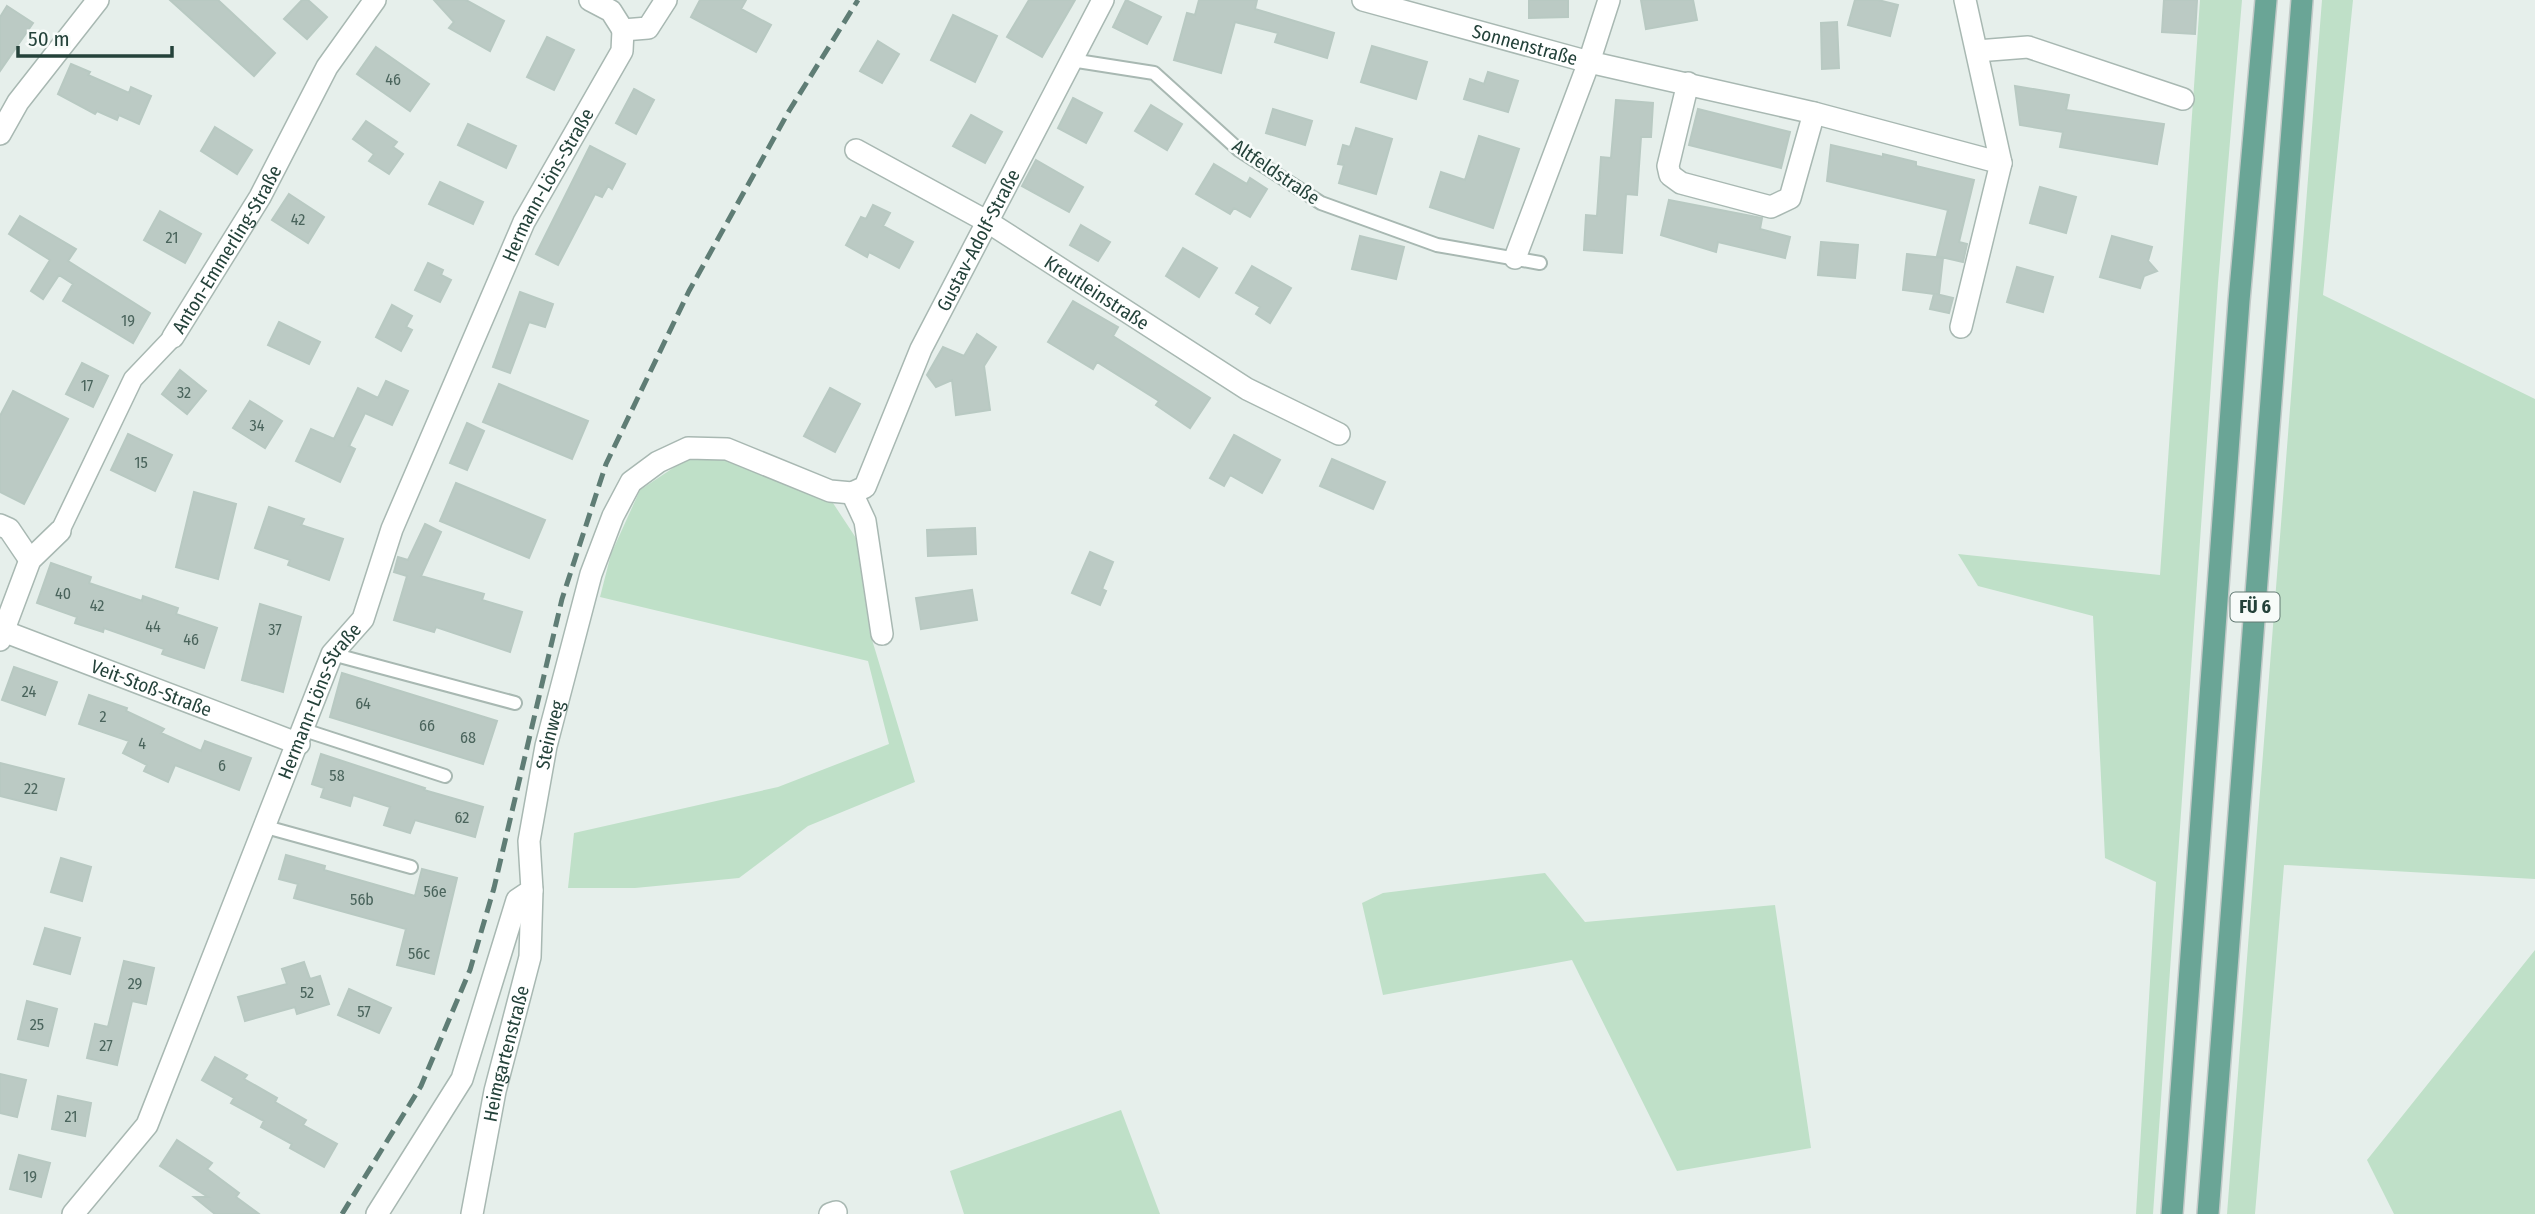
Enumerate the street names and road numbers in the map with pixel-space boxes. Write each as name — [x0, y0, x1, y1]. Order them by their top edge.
street label: Sonnenstraße — [1470, 19, 1580, 70]
street label: Hermann-Löns-Straße — [497, 104, 598, 265]
street label: Altfeldstraße — [1228, 134, 1324, 210]
street label: Anton-Emmerling-Straße — [167, 161, 286, 337]
street label: Gustav-Adolf-Straße — [931, 165, 1024, 315]
street label: Kreutleinstraße — [1040, 250, 1154, 334]
road number: FÜ 6 — [2230, 592, 2280, 622]
street label: Hermann-Löns-Straße — [273, 618, 366, 782]
street label: Veit-Stoß-Straße — [88, 654, 215, 721]
street label: Steinweg — [531, 698, 569, 771]
street label: Heimgartenstraße — [478, 983, 534, 1123]

